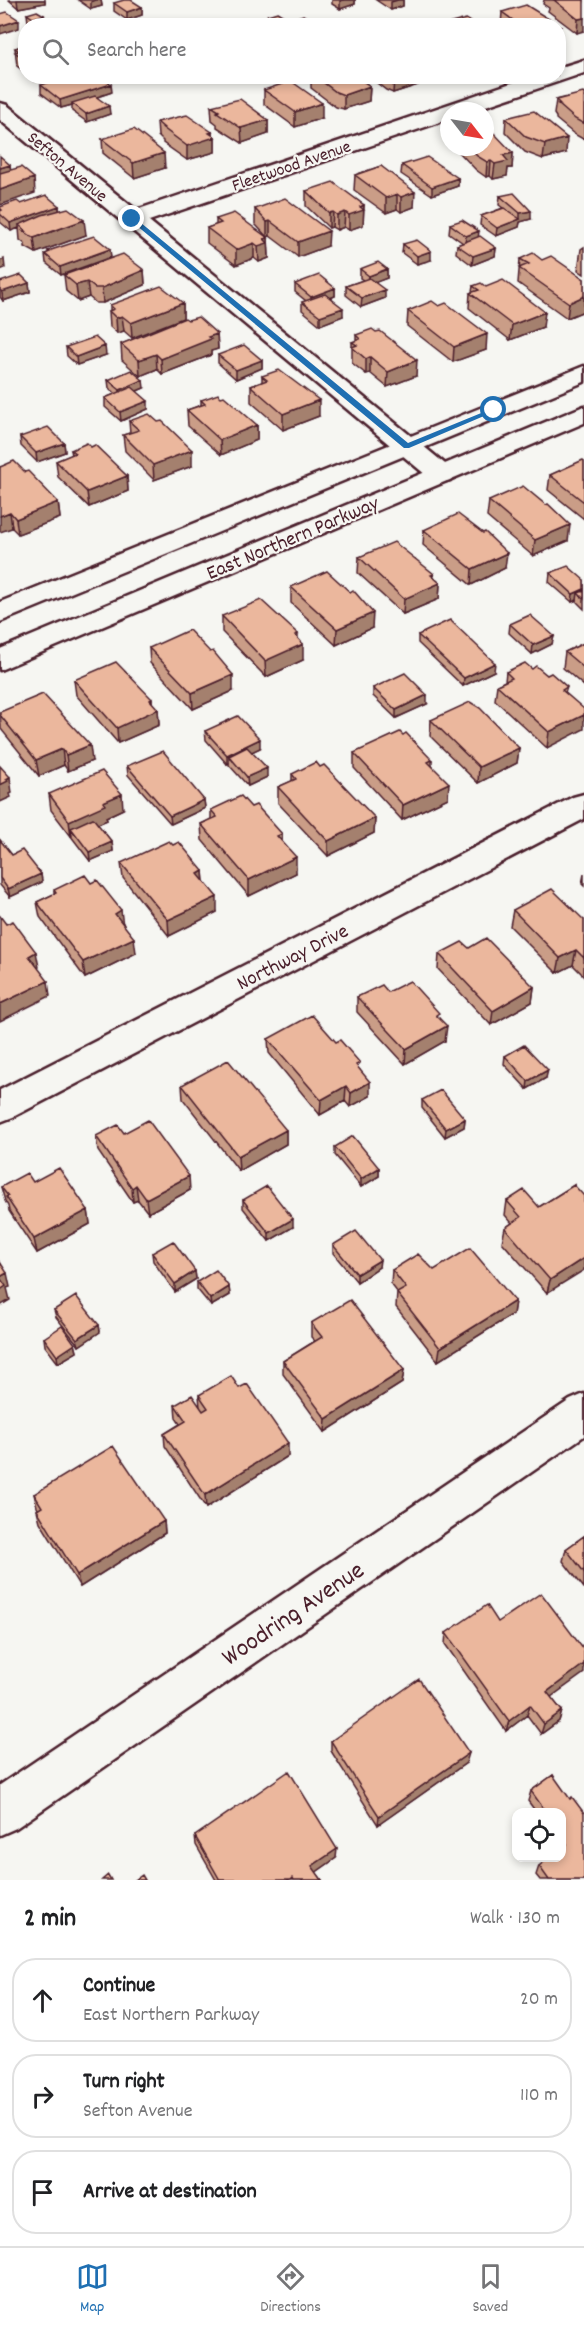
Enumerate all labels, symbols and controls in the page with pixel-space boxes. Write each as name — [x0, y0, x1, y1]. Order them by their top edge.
search box — [18, 18, 566, 84]
icon: search — [39, 35, 72, 68]
text: Search here — [87, 36, 186, 67]
north arrow — [440, 102, 494, 156]
street label: Sefton Avenue — [21, 127, 112, 209]
street label: Fleetwood Avenue — [229, 135, 355, 199]
route end — [118, 205, 144, 231]
route start — [480, 396, 506, 422]
street label: East Northern Parkway — [202, 490, 385, 590]
street label: Northway Drive — [232, 918, 355, 1000]
street label: Woodring Avenue — [215, 1553, 373, 1676]
map controls — [512, 1808, 566, 1862]
button: locate — [512, 1808, 566, 1862]
text: 2 min — [24, 1901, 76, 1938]
text: Walk · 130 m — [470, 1905, 560, 1933]
text: Continue — [83, 1971, 155, 2002]
icon: ahead — [26, 1984, 59, 2017]
text: 20 m — [520, 1986, 558, 2014]
text: East Northern Parkway — [83, 2002, 259, 2030]
text: Turn right — [83, 2067, 165, 2098]
icon: right — [26, 2080, 59, 2113]
text: 110 m — [520, 2082, 558, 2110]
text: Sefton Avenue — [83, 2098, 192, 2126]
icon: arrive — [26, 2176, 59, 2209]
text: Arrive at destination — [83, 2177, 257, 2208]
tab: Map — [76, 2260, 109, 2319]
tab: Directions — [260, 2260, 321, 2319]
tab: Saved — [472, 2260, 508, 2319]

